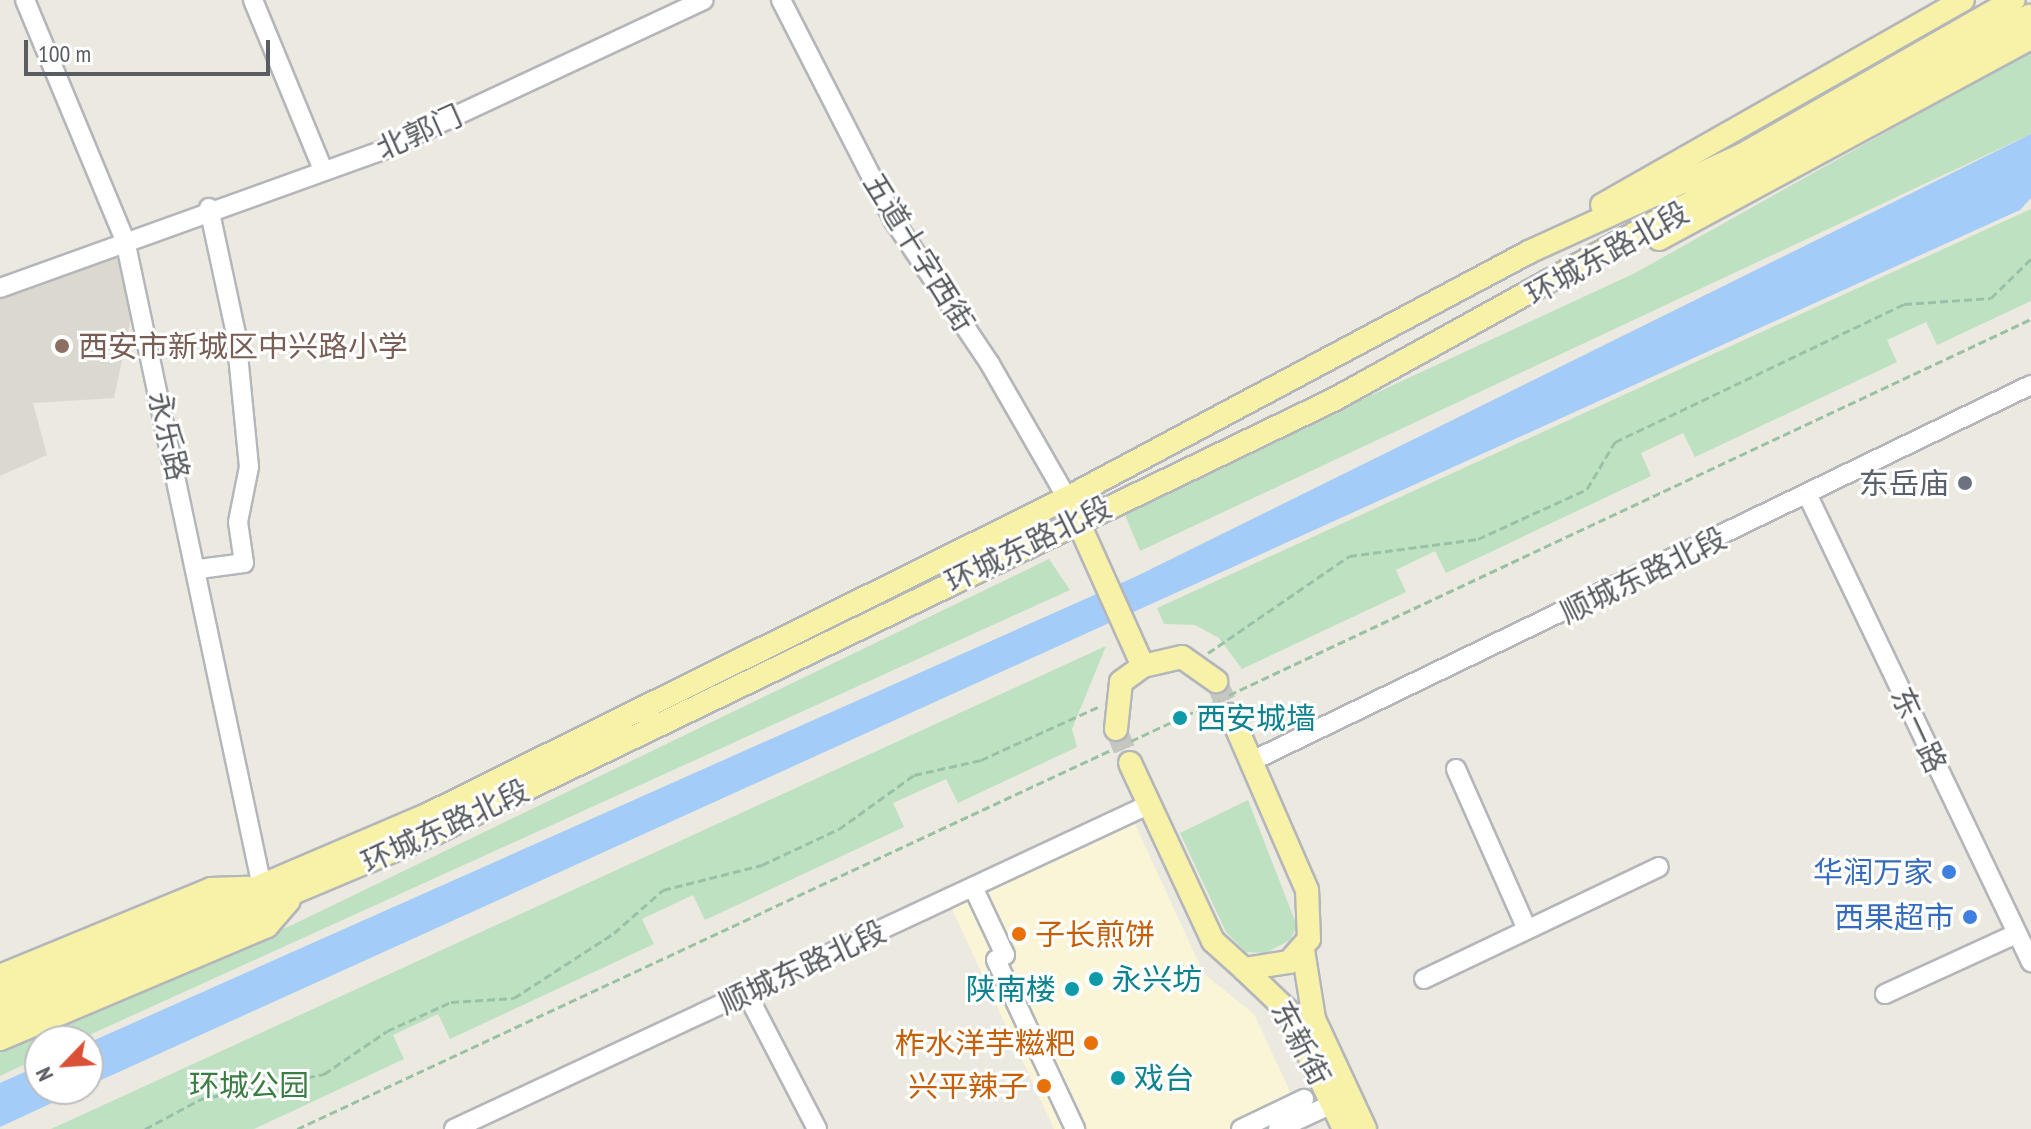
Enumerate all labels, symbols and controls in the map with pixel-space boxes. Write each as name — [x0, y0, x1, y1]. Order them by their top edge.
scale bar — [28, 24, 274, 74]
text: 100 m — [38, 38, 91, 69]
street label: 北郭门 — [371, 97, 467, 167]
street label: 五道十字西街 — [856, 166, 982, 338]
street label: 环城东路北段 — [1520, 194, 1694, 312]
place label: 西安市新城区中兴路小学 — [78, 328, 408, 364]
marker: 西安市新城区中兴路小学 — [53, 337, 71, 355]
street label: 永乐路 — [141, 388, 197, 484]
place label: 东岳庙 — [1859, 465, 1949, 501]
marker: 东岳庙 — [1956, 474, 1974, 492]
street label: 环城东路北段 — [939, 488, 1117, 600]
street label: 顺城东路北段 — [1554, 519, 1732, 631]
street label: 东一路 — [1884, 682, 1954, 778]
place label: 西安城墙 — [1196, 700, 1316, 736]
marker: 西安城墙 — [1171, 709, 1189, 727]
street label: 环城东路北段 — [356, 772, 534, 880]
place label: 华润万家 — [1813, 854, 1933, 890]
marker: 华润万家 — [1940, 863, 1958, 881]
place label: 西果超市 — [1834, 899, 1954, 935]
marker: 西果超市 — [1961, 908, 1979, 926]
street label: 顺城东路北段 — [713, 913, 891, 1021]
place label: 子长煎饼 — [1035, 916, 1155, 952]
marker: 子长煎饼 — [1010, 925, 1028, 943]
place label: 永兴坊 — [1112, 961, 1202, 997]
marker: 永兴坊 — [1087, 970, 1105, 988]
place label: 陕南楼 — [966, 971, 1056, 1007]
marker: 陕南楼 — [1063, 980, 1081, 998]
street label: 东新街 — [1264, 995, 1338, 1091]
north arrow — [24, 1025, 104, 1105]
place label: 柞水洋芋糍粑 — [895, 1025, 1075, 1061]
marker: 柞水洋芋糍粑 — [1082, 1034, 1100, 1052]
place label: 戏台 — [1134, 1060, 1194, 1096]
text: N — [29, 1063, 59, 1086]
park label: 环城公园 — [189, 1067, 309, 1103]
place label: 兴平辣子 — [908, 1068, 1028, 1104]
marker: 戏台 — [1109, 1069, 1127, 1087]
marker: 兴平辣子 — [1035, 1077, 1053, 1095]

